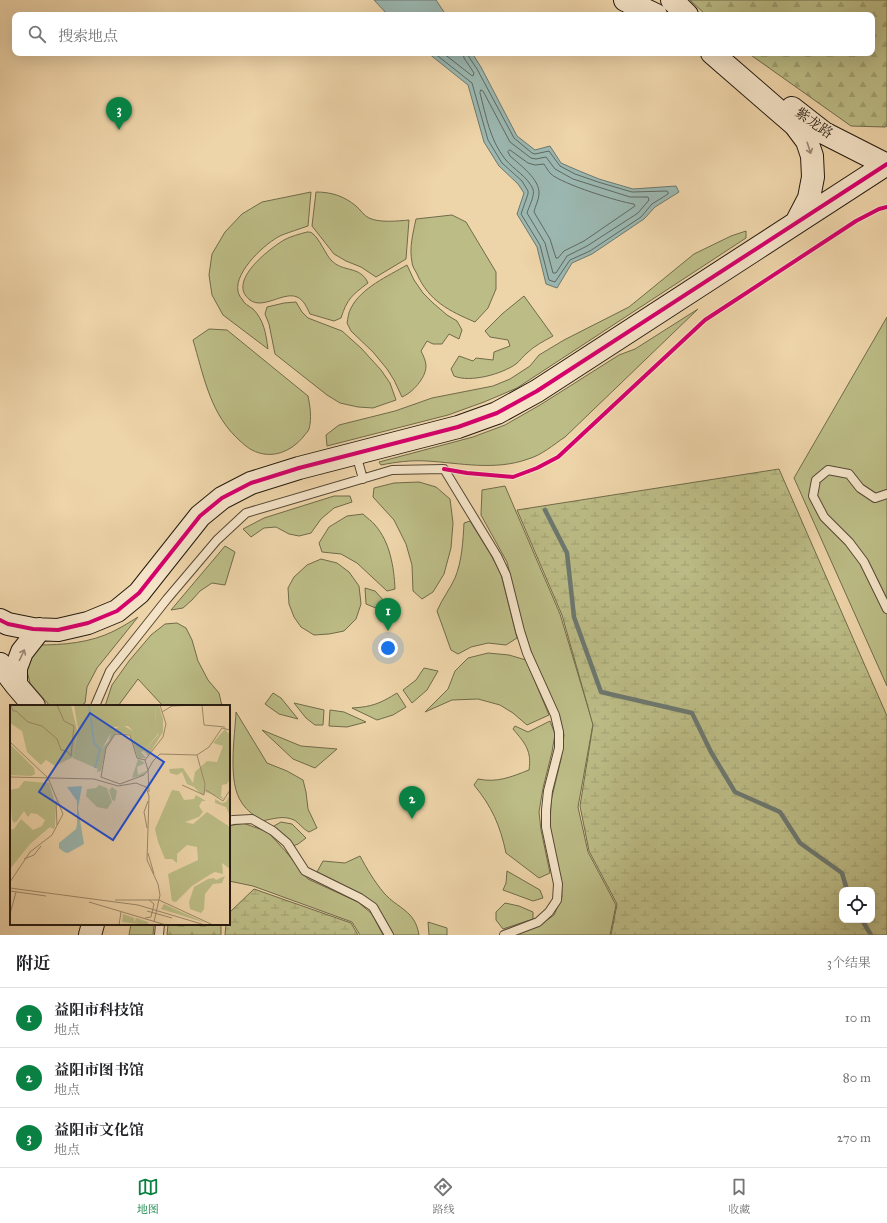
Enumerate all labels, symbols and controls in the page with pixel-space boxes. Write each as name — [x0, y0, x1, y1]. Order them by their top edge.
search box — [12, 12, 875, 56]
icon: search — [26, 23, 48, 45]
text: 搜索地点 — [58, 27, 118, 45]
pin: 3 — [106, 97, 132, 130]
street label: 紫龙路 — [792, 104, 836, 142]
one-way arrow — [806, 141, 813, 154]
pin: 1 — [375, 598, 401, 631]
your location — [378, 638, 398, 658]
one-way arrow — [19, 649, 26, 661]
inset map — [10, 705, 230, 925]
pin: 2 — [399, 786, 425, 819]
map controls — [839, 887, 875, 923]
button: locate — [839, 887, 875, 923]
text: 附近 — [16, 953, 50, 974]
text: 3个结果 — [827, 955, 871, 971]
text: 益阳市科技馆 — [54, 1001, 144, 1019]
text: 1 — [26, 1010, 32, 1026]
text: 10 m — [845, 1010, 871, 1026]
text: 地点 — [54, 1022, 80, 1038]
text: 益阳市图书馆 — [54, 1061, 144, 1079]
text: 2 — [26, 1070, 32, 1086]
text: 80 m — [843, 1070, 871, 1086]
text: 地点 — [54, 1082, 80, 1098]
text: 益阳市文化馆 — [54, 1121, 144, 1139]
text: 3 — [26, 1130, 32, 1146]
text: 270 m — [837, 1130, 871, 1146]
text: 地点 — [54, 1142, 80, 1158]
tab: 地图 — [137, 1176, 159, 1216]
tab: 路线 — [432, 1176, 454, 1216]
tab: 收藏 — [728, 1176, 750, 1216]

